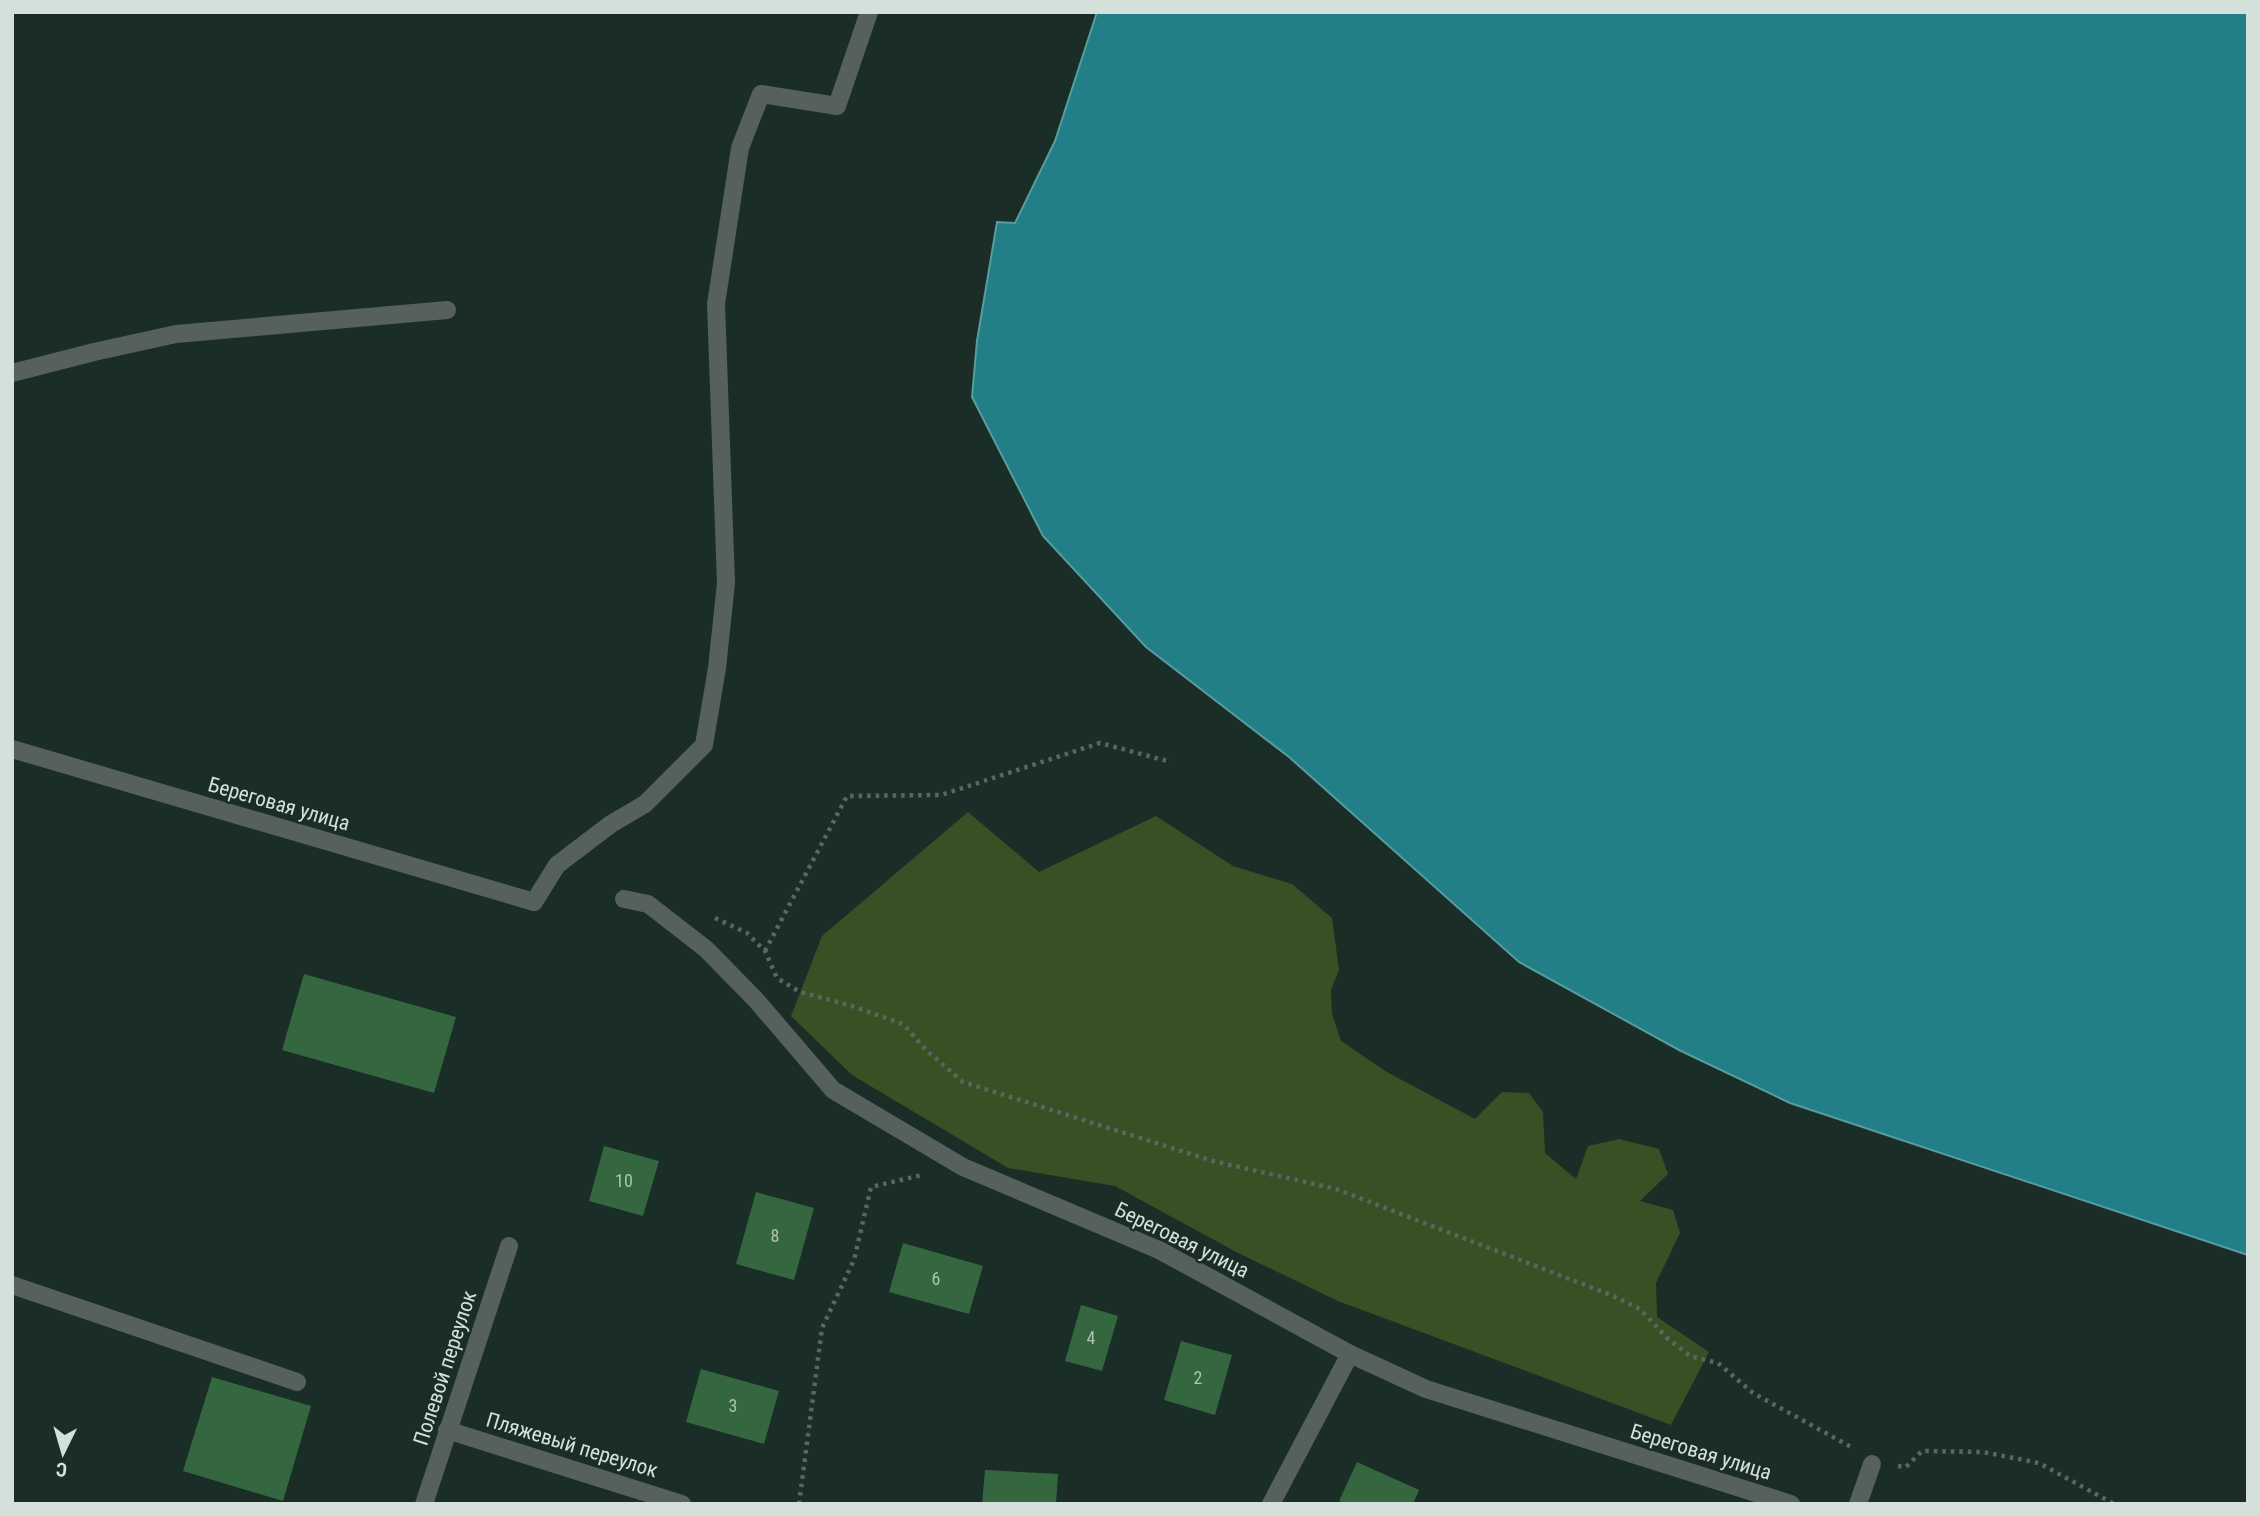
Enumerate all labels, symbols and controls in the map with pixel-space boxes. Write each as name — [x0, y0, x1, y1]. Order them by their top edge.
street label: Береговая улица — [205, 772, 353, 836]
house number: 10 — [615, 1170, 633, 1191]
street label: Береговая улица — [1111, 1197, 1253, 1283]
house number: 8 — [771, 1225, 779, 1246]
house number: 6 — [932, 1268, 940, 1289]
street label: Полевой переулок — [409, 1288, 481, 1448]
house number: 4 — [1087, 1327, 1096, 1348]
house number: 2 — [1194, 1367, 1203, 1388]
house number: 3 — [729, 1395, 737, 1416]
street label: Пляжевый переулок — [483, 1407, 661, 1483]
north arrow — [28, 1418, 98, 1488]
street label: Береговая улица — [1628, 1419, 1774, 1485]
text: С — [55, 1457, 68, 1481]

